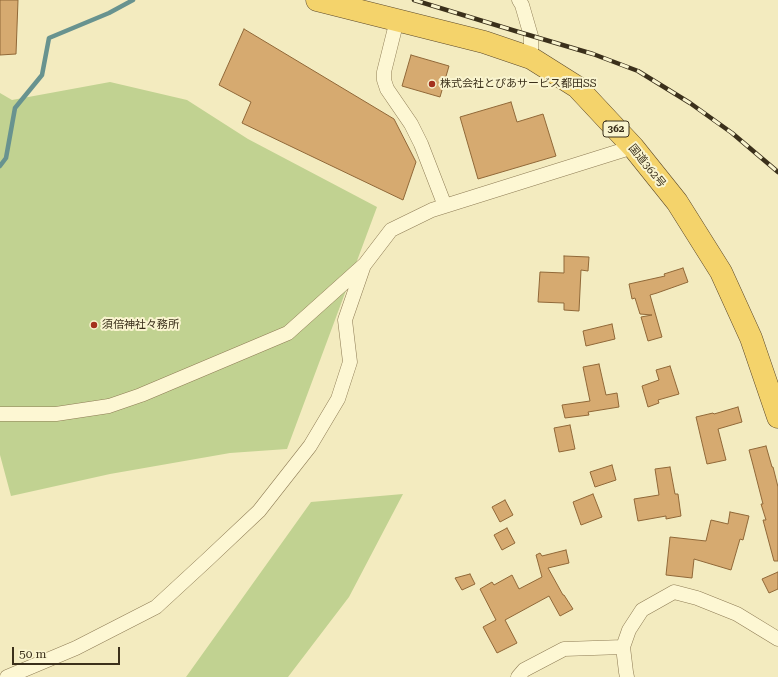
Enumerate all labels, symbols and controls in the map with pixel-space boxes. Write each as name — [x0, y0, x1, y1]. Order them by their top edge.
place label: 株式会社とぴあサービス都田SS — [440, 77, 597, 91]
marker: 株式会社とぴあサービス都田SS — [427, 79, 437, 89]
road number: 362 — [603, 121, 629, 137]
street label: 国道362号 — [626, 142, 668, 190]
place label: 須倍神社々務所 — [102, 318, 179, 332]
marker: 須倍神社々務所 — [89, 320, 99, 330]
scale bar — [14, 639, 122, 665]
text: 50 m — [19, 647, 46, 661]

